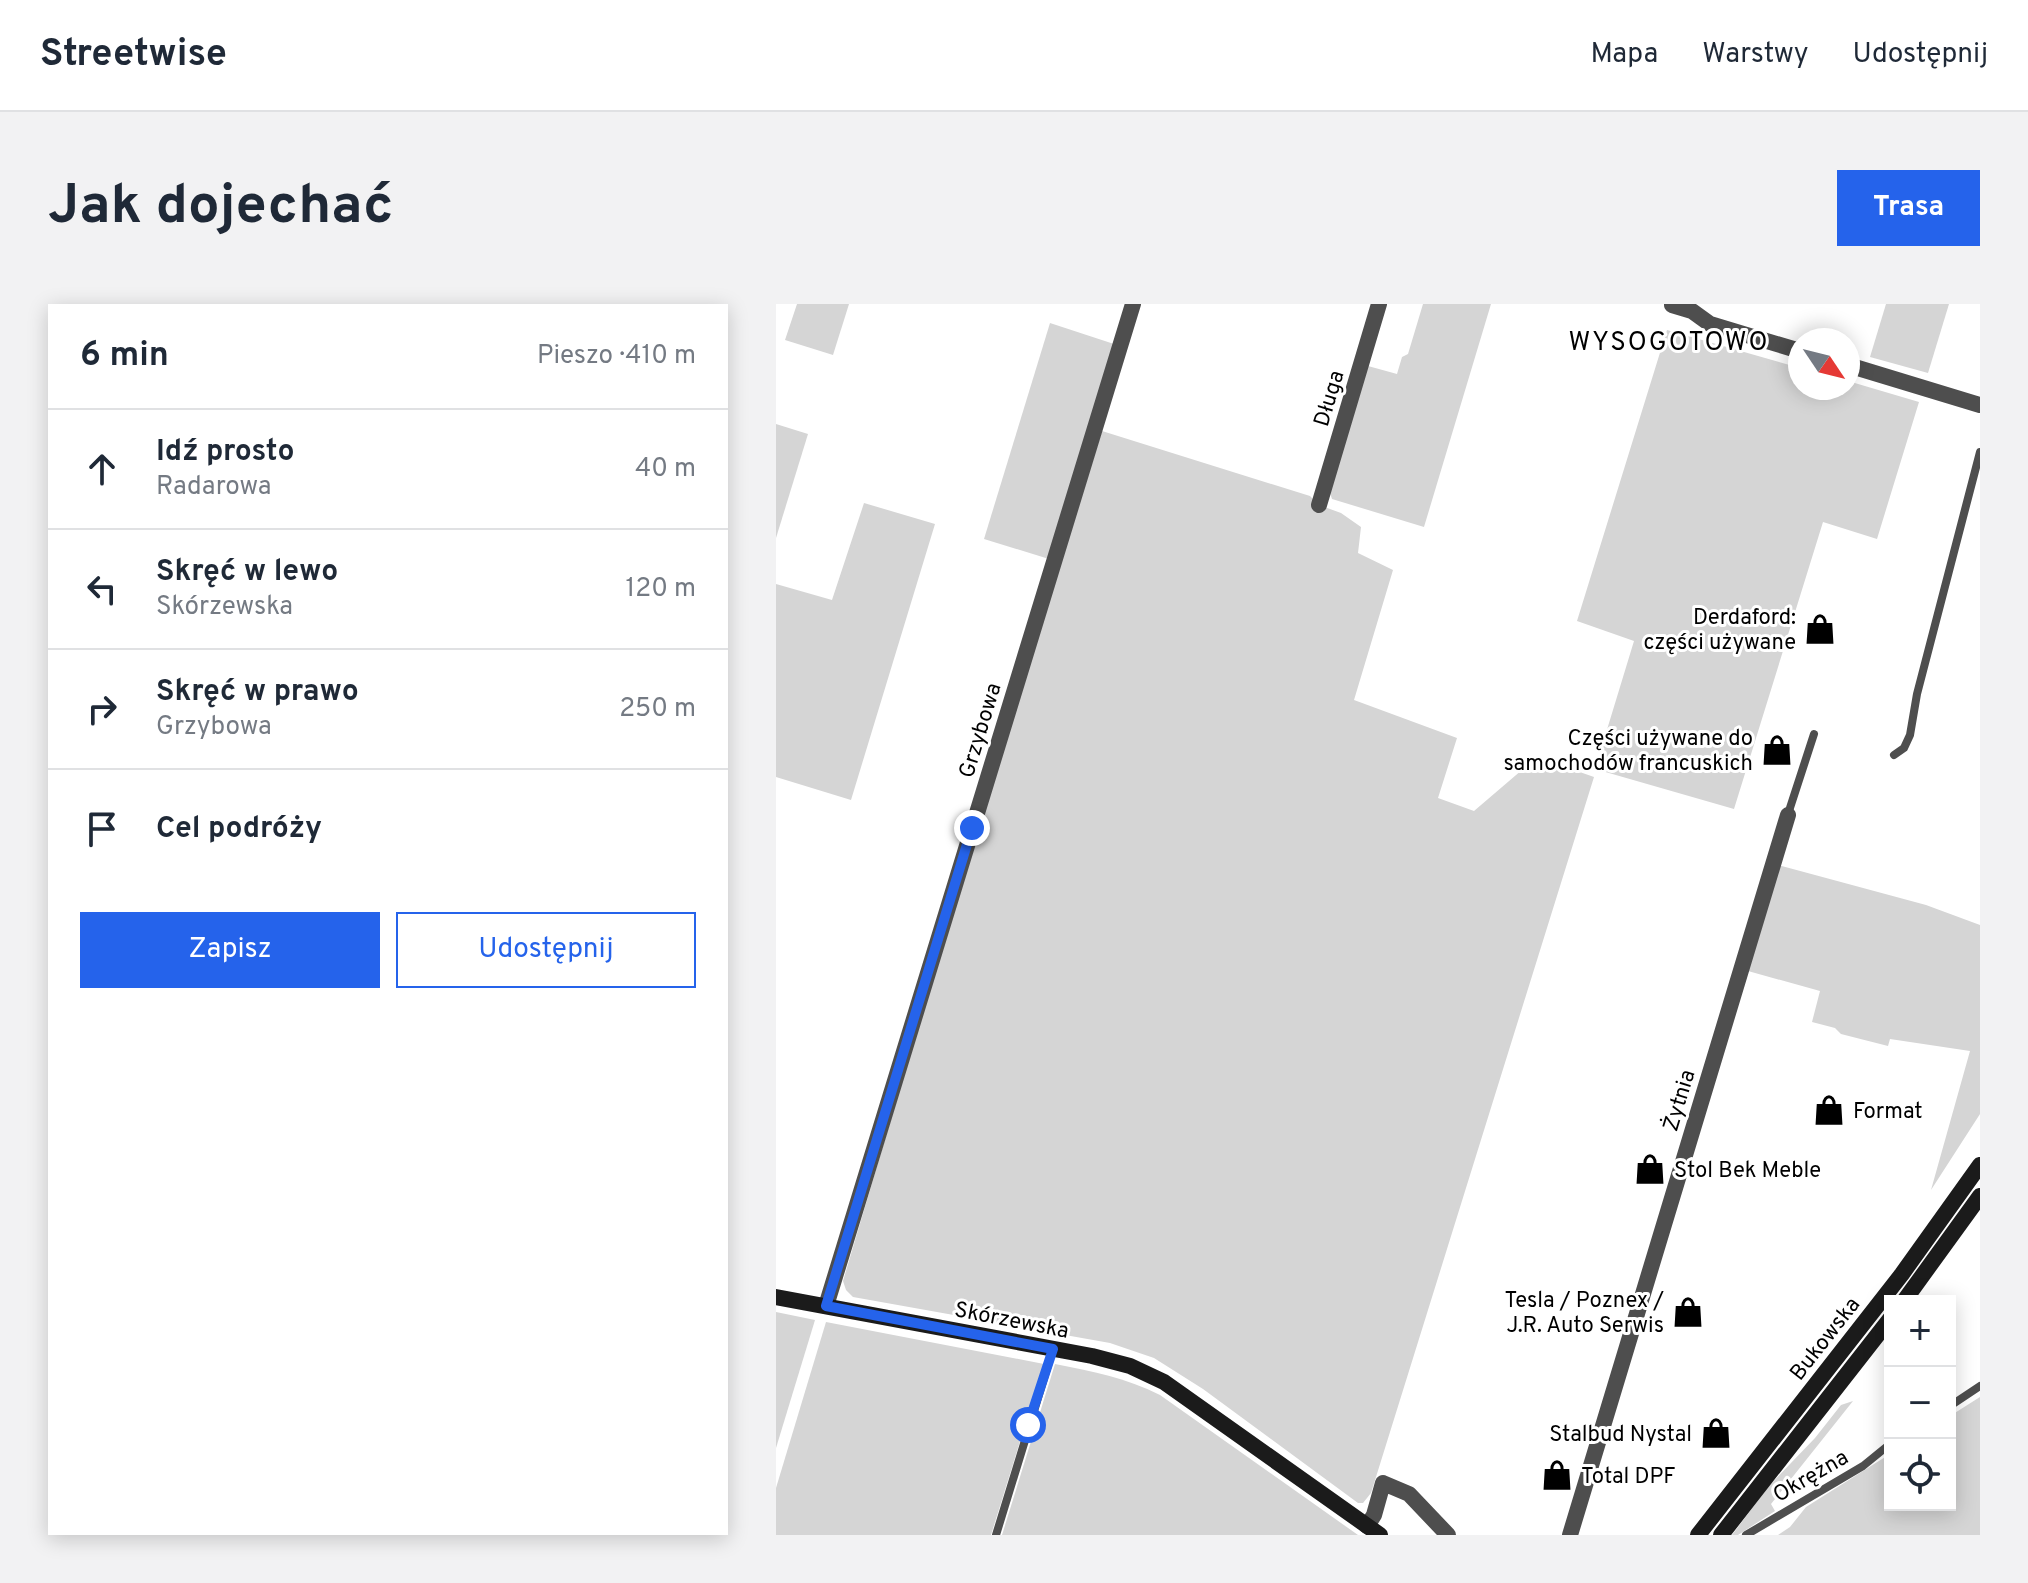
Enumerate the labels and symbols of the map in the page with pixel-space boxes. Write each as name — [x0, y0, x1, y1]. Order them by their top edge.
district label: WYSOGOTOWO — [1568, 327, 1770, 360]
north arrow — [1788, 328, 1860, 400]
street label: Długa — [1309, 367, 1352, 430]
place label: Derdaford: części używane — [1644, 605, 1796, 657]
shop icon: Derdaford: części używane — [1803, 612, 1837, 646]
street label: Grzybowa — [954, 680, 1009, 781]
place label: Części używane do samochodów francuskich — [1503, 726, 1753, 778]
shop icon: Części używane do samochodów francuskich — [1760, 733, 1794, 767]
route end — [954, 810, 990, 846]
street label: Żytnia — [1656, 1066, 1702, 1135]
shop icon: Format — [1812, 1093, 1846, 1127]
place label: Format — [1853, 1099, 1923, 1126]
shop icon: Stol Bek Meble — [1633, 1152, 1667, 1186]
place label: Stol Bek Meble — [1674, 1158, 1821, 1185]
place label: Tesla / Poznex / J.R. Auto Serwis — [1504, 1288, 1664, 1340]
street label: Bukowska — [1785, 1292, 1867, 1387]
shop icon: Tesla / Poznex / J.R. Auto Serwis — [1671, 1295, 1705, 1329]
street label: Skórzewska — [952, 1297, 1071, 1346]
route start — [1010, 1407, 1046, 1443]
shop icon: Stalbud Nystal — [1699, 1416, 1733, 1450]
place label: Stalbud Nystal — [1549, 1422, 1692, 1449]
street label: Okrężna — [1769, 1445, 1854, 1510]
shop icon: Total DPF — [1540, 1458, 1574, 1492]
place label: Total DPF — [1581, 1464, 1676, 1491]

